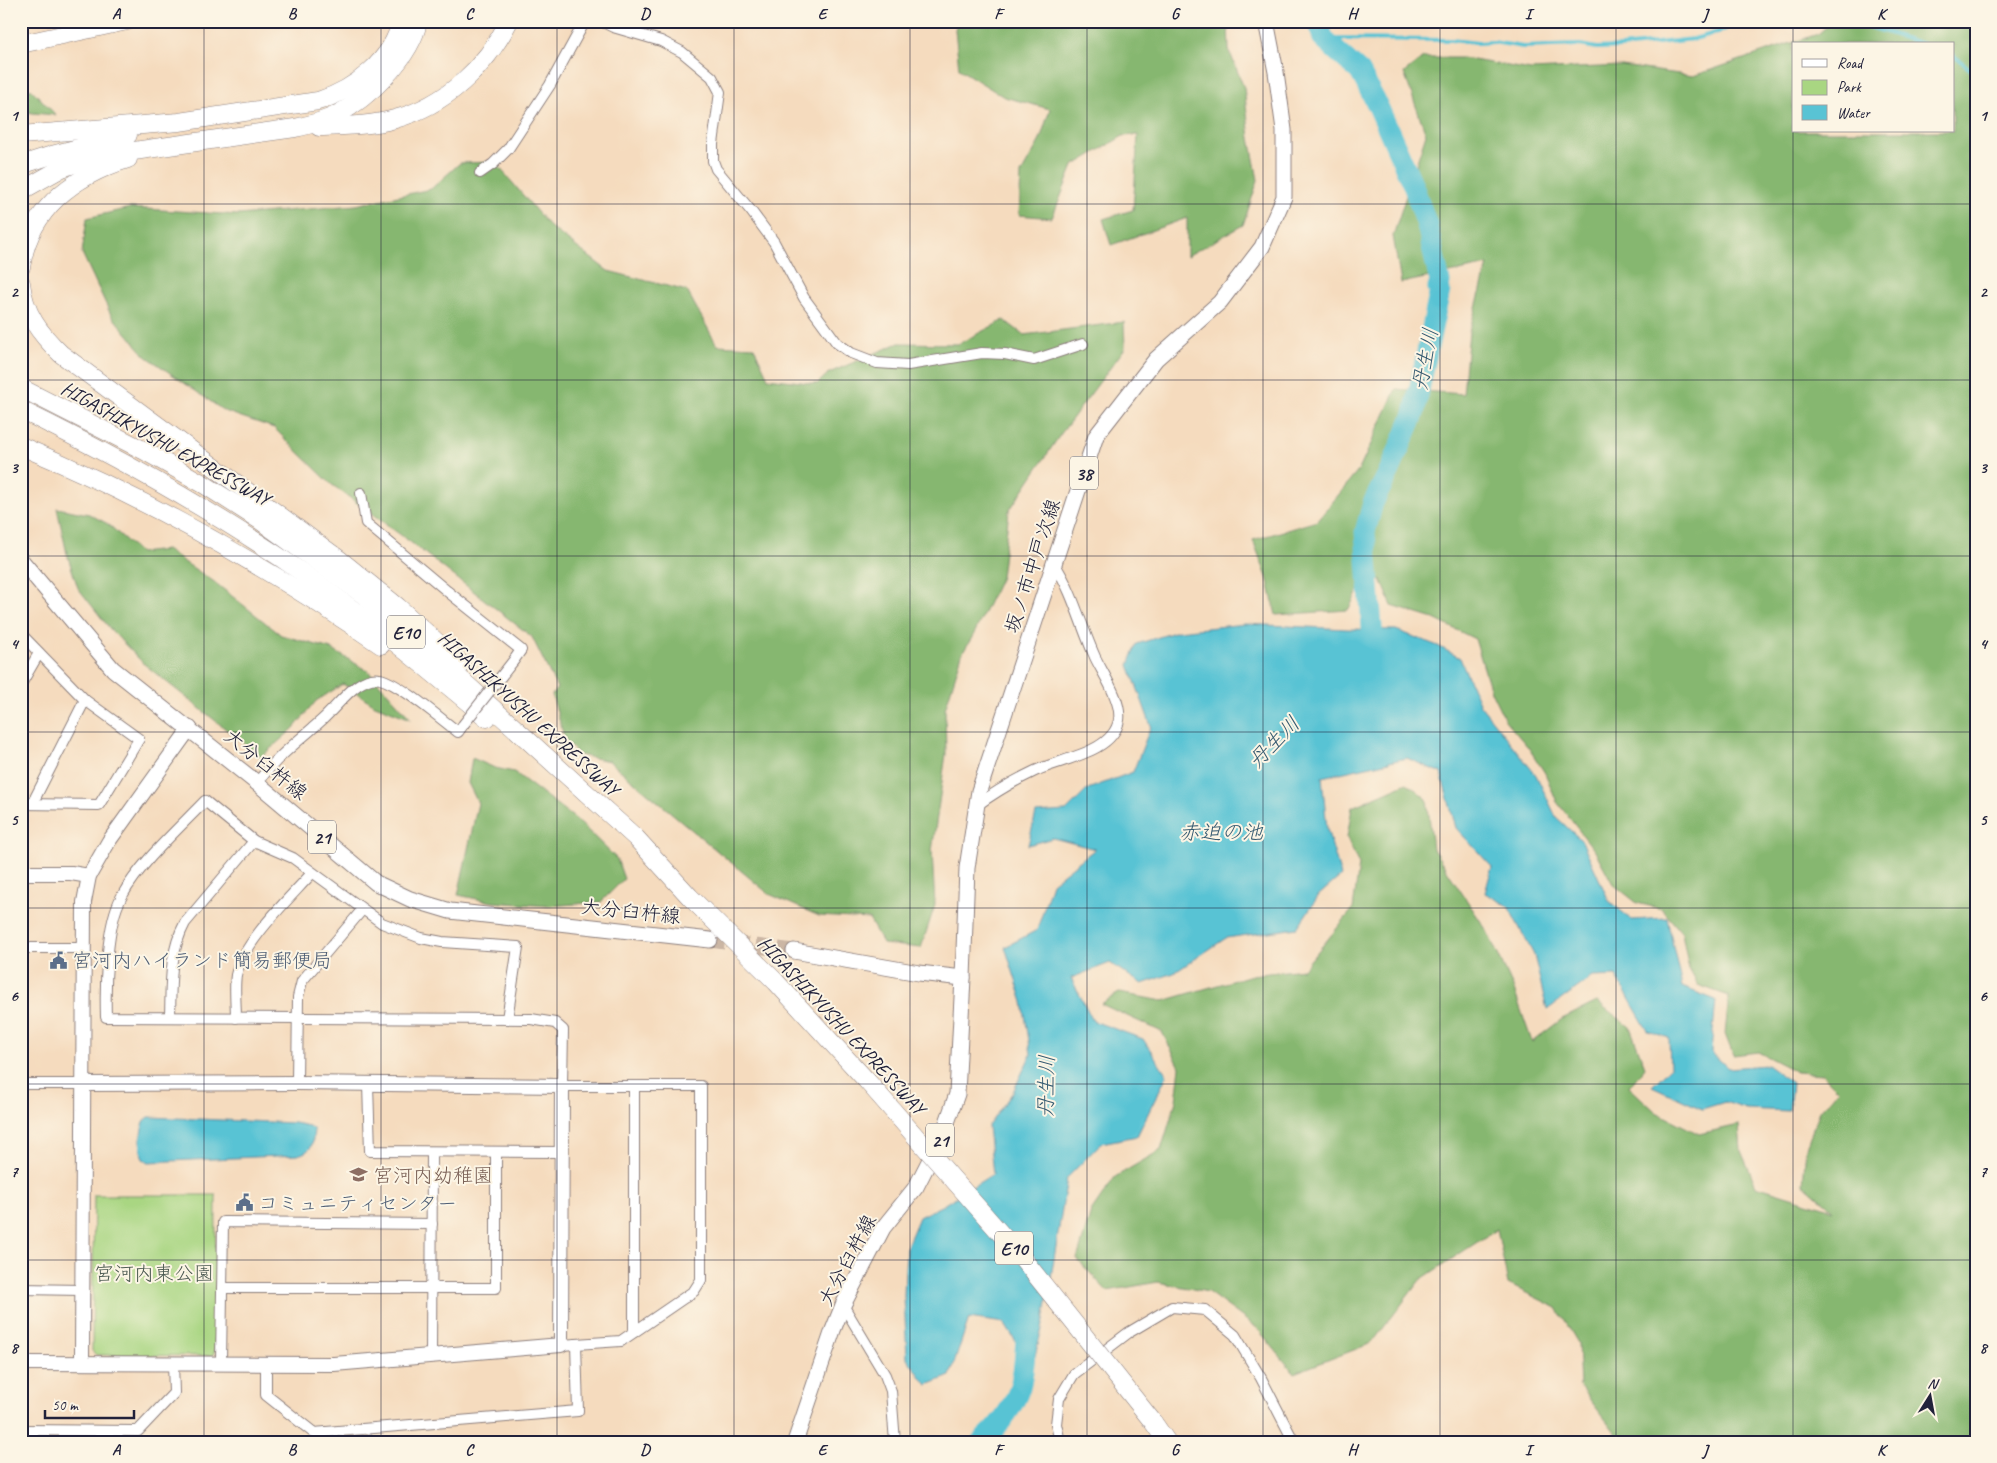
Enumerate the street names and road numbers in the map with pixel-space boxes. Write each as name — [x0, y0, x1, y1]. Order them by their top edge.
street label: HIGASHIKYUSHU EXPRESSWAY — [57, 376, 277, 513]
road number: 38 — [1070, 456, 1098, 489]
street label: 坂ノ市中戸次線 — [999, 496, 1066, 637]
road number: E10 — [387, 616, 425, 649]
street label: HIGASHIKYUSHU EXPRESSWAY — [433, 625, 627, 803]
street label: 大分臼杵線 — [219, 723, 312, 806]
road number: 21 — [308, 820, 336, 854]
street label: 大分臼杵線 — [580, 894, 682, 929]
street label: HIGASHIKYUSHU EXPRESSWAY — [752, 931, 933, 1122]
road number: 21 — [926, 1124, 954, 1156]
street label: 大分臼杵線 — [813, 1210, 882, 1310]
road number: E10 — [995, 1232, 1033, 1264]

